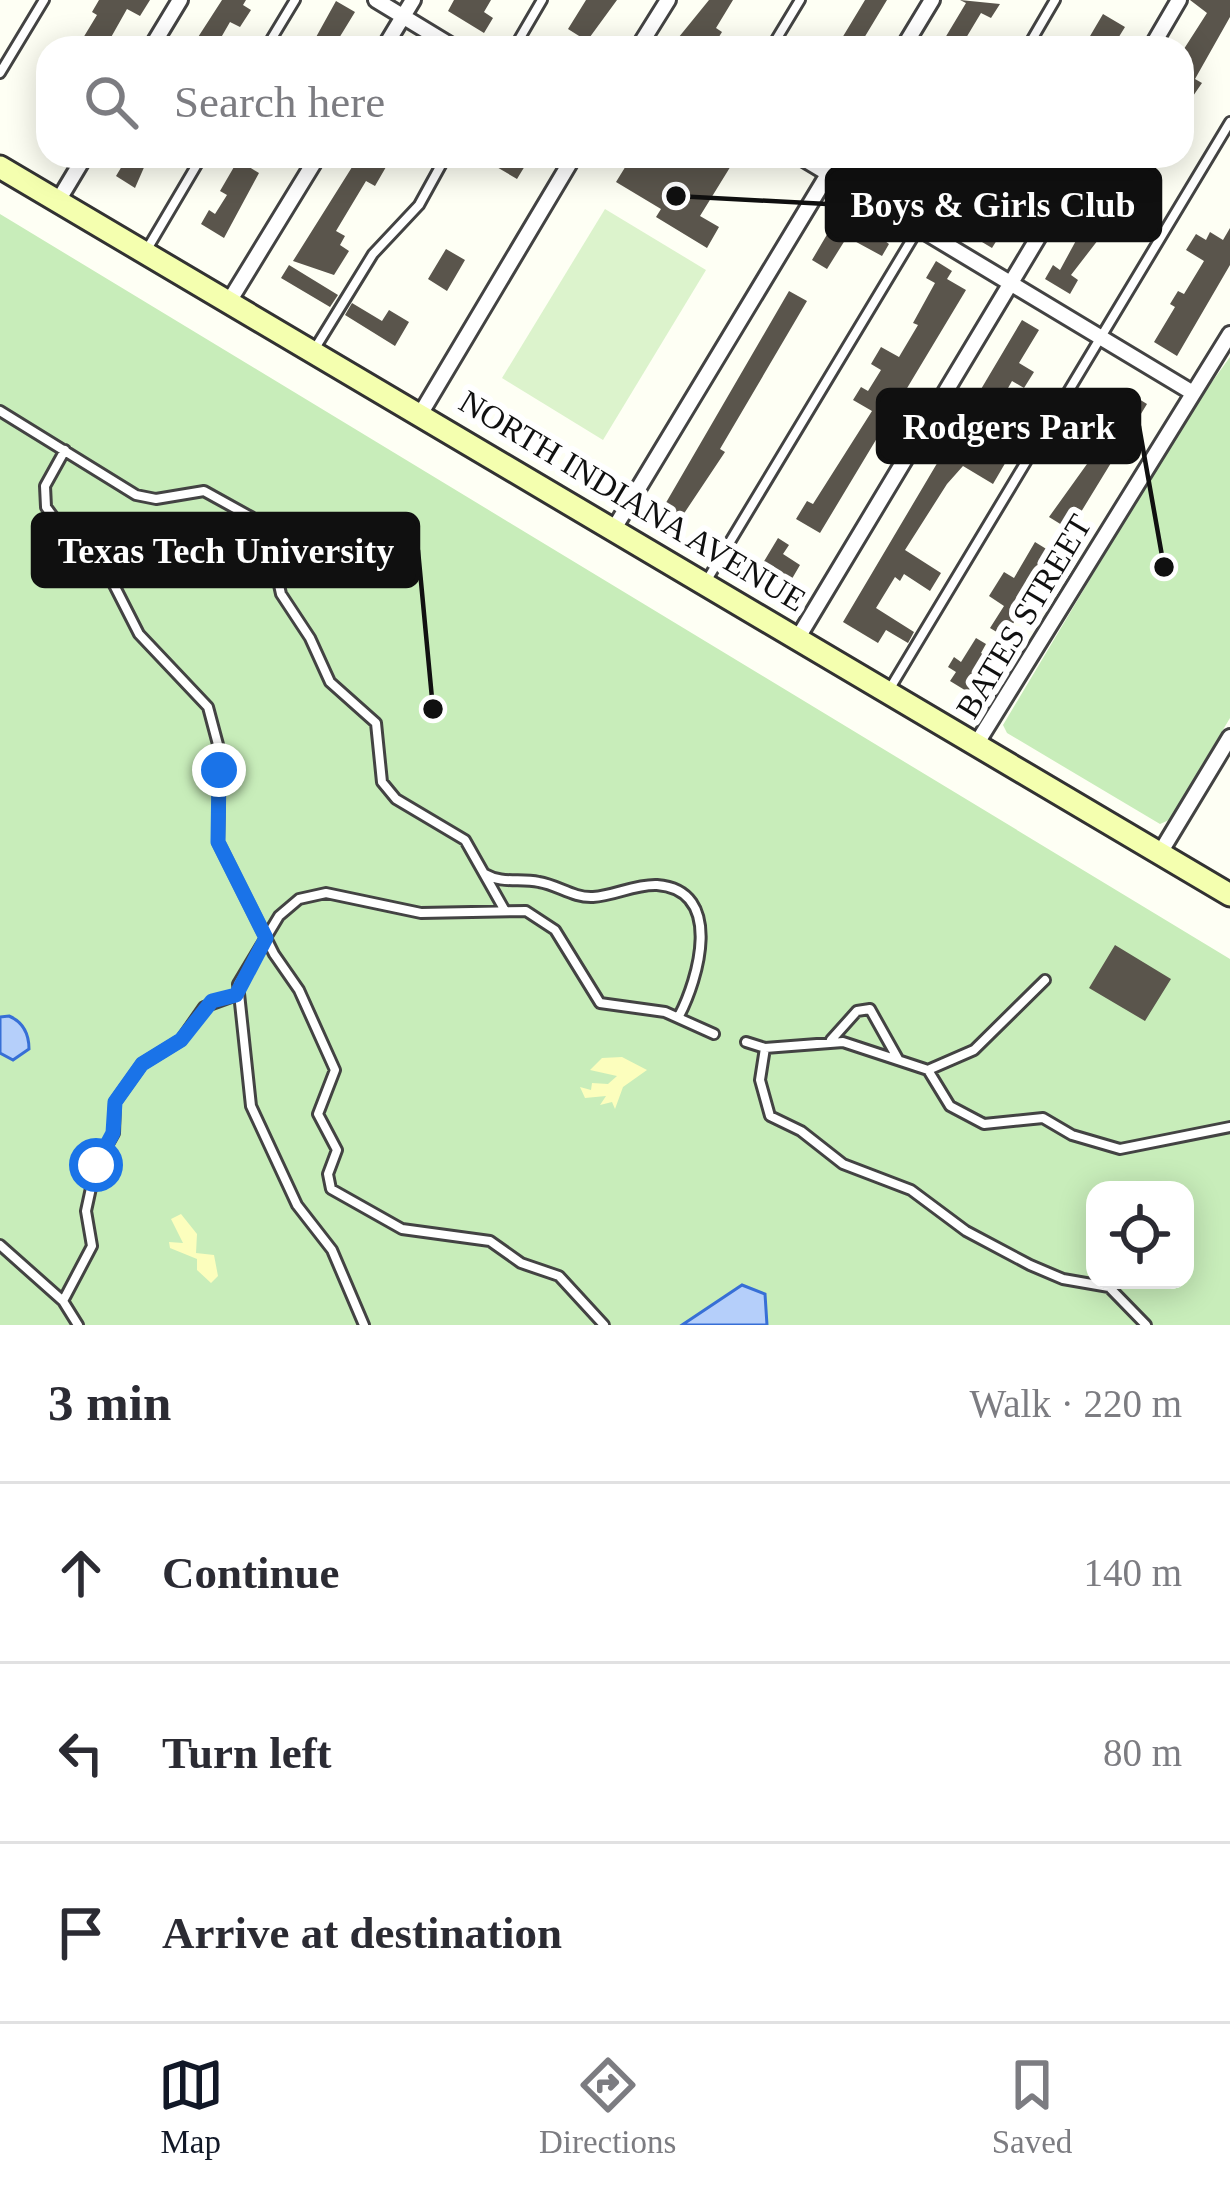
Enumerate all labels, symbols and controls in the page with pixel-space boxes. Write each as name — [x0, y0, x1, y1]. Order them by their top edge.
search box — [36, 36, 1194, 168]
icon: search — [78, 69, 144, 135]
text: Search here — [174, 77, 385, 127]
callout: Boys & Girls Club — [827, 168, 1160, 240]
text: Boys & Girls Club — [850, 185, 1136, 225]
street label: NORTH INDIANA AVENUE — [453, 383, 812, 619]
callout: Rodgers Park — [878, 390, 1139, 462]
text: Rodgers Park — [903, 407, 1115, 447]
street label: BATES STREET — [949, 509, 1099, 724]
callout: Texas Tech University — [33, 514, 418, 586]
text: Texas Tech University — [58, 531, 394, 571]
route end — [192, 743, 246, 797]
route start — [69, 1138, 123, 1192]
map controls — [1086, 1181, 1194, 1289]
button: locate — [1086, 1181, 1194, 1289]
text: 3 min — [48, 1375, 171, 1431]
text: Walk · 220 m — [970, 1382, 1182, 1425]
icon: ahead — [48, 1540, 114, 1606]
text: Continue — [162, 1548, 340, 1598]
text: 140 m — [1083, 1551, 1182, 1594]
icon: left — [48, 1720, 114, 1786]
text: Turn left — [162, 1728, 332, 1778]
text: 80 m — [1103, 1731, 1182, 1774]
icon: arrive — [48, 1900, 114, 1966]
text: Arrive at destination — [162, 1908, 562, 1958]
tab: Map — [158, 2052, 224, 2161]
tab: Directions — [539, 2052, 676, 2161]
tab: Saved — [992, 2052, 1072, 2161]

